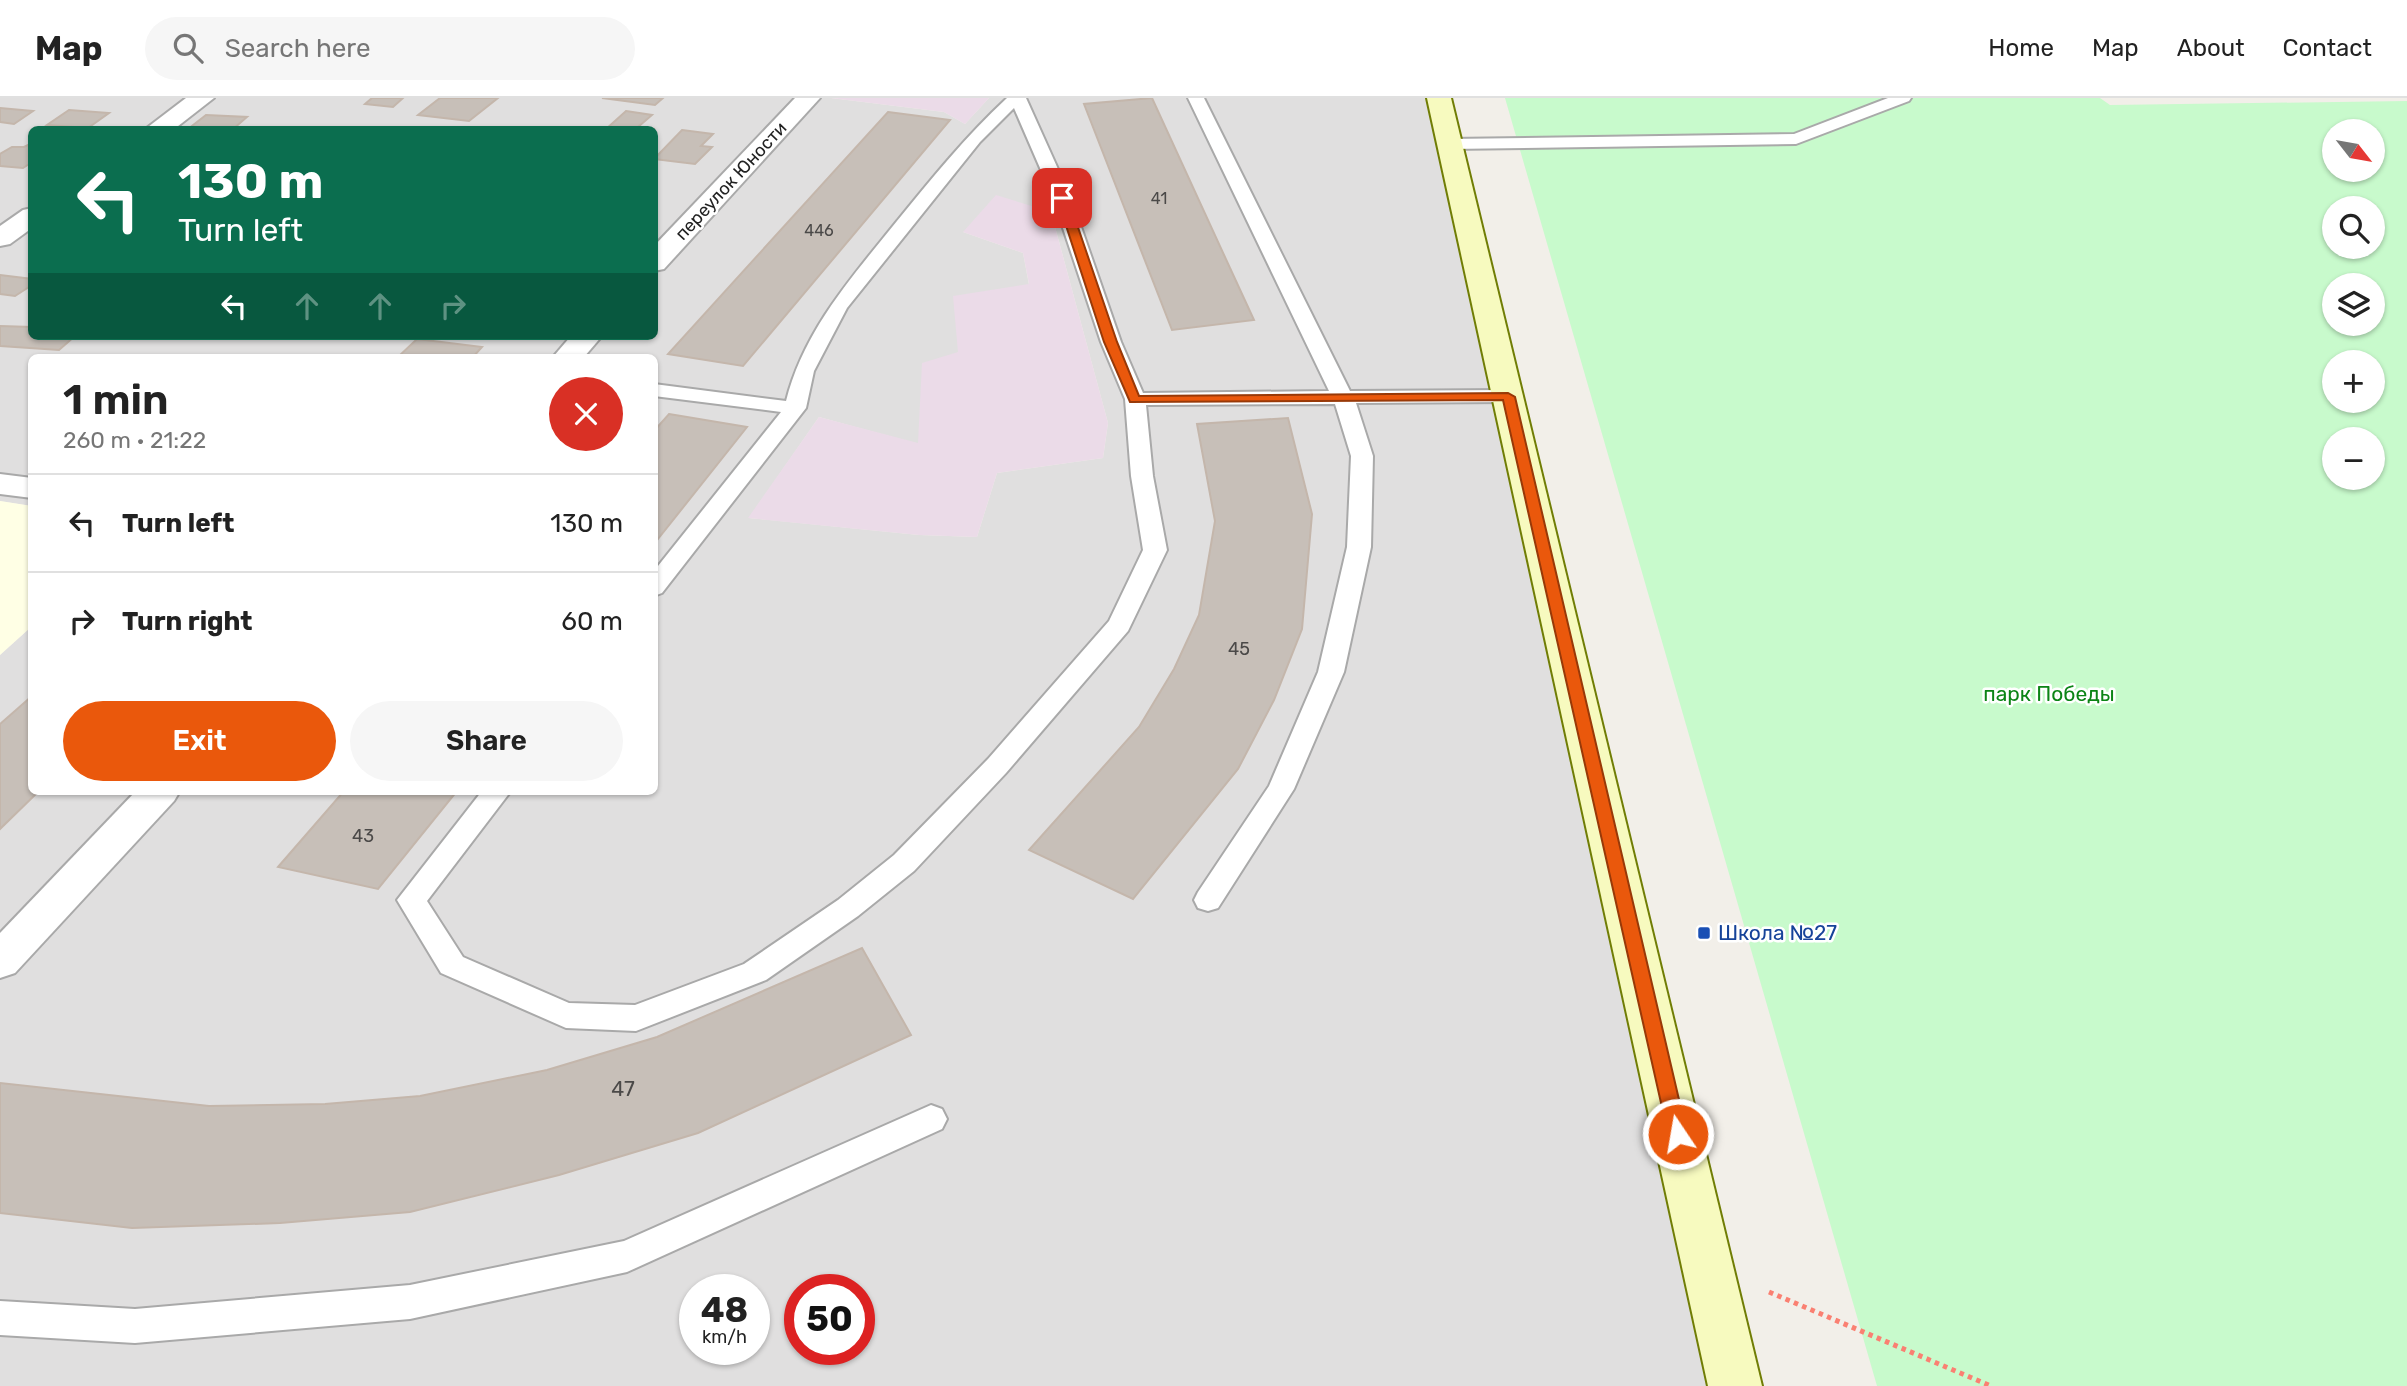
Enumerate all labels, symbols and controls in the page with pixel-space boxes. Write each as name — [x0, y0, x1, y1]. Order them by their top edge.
search box — [145, 17, 635, 80]
text: Map — [35, 29, 103, 68]
icon: search — [169, 29, 207, 67]
text: Search here — [225, 33, 370, 64]
text: Home — [1988, 34, 2054, 62]
text: Map — [2092, 34, 2139, 62]
text: About — [2177, 34, 2245, 62]
text: Contact — [2283, 34, 2372, 62]
street label: переулок Юности — [670, 117, 792, 245]
north arrow — [2322, 119, 2385, 182]
map controls — [2322, 119, 2385, 490]
text: 130 m — [178, 152, 323, 210]
icon: left — [63, 154, 154, 245]
pin — [1032, 168, 1092, 228]
icon: arrive — [1043, 179, 1081, 217]
house number: 41 — [1151, 189, 1167, 208]
button: search — [2322, 196, 2385, 259]
text: Turn left — [178, 211, 303, 249]
house number: 446 — [804, 221, 834, 240]
button: layers — [2322, 273, 2385, 336]
icon: left — [215, 287, 253, 325]
icon: ahead — [288, 287, 326, 325]
icon: ahead — [361, 287, 399, 325]
icon: right — [434, 287, 472, 325]
button: + — [2322, 350, 2385, 413]
text: 1 min — [63, 375, 169, 425]
button: close — [549, 377, 623, 451]
text: 260 m · 21:22 — [63, 426, 206, 454]
button: − — [2322, 427, 2385, 490]
icon: left — [63, 504, 101, 542]
text: Turn left — [122, 508, 234, 539]
text: 130 m — [550, 508, 623, 539]
icon: right — [63, 602, 101, 640]
text: Turn right — [122, 606, 252, 637]
text: 60 m — [561, 606, 623, 637]
house number: 45 — [1228, 638, 1250, 660]
park label: парк Победы — [1983, 681, 2115, 706]
button: Exit — [63, 701, 336, 781]
button: Share — [350, 701, 623, 781]
house number: 43 — [352, 825, 374, 847]
place label: Школа №27 — [1718, 920, 1837, 945]
marker: Школа №27 — [1696, 925, 1712, 941]
house number: 47 — [611, 1076, 635, 1101]
position arrow — [1641, 1097, 1715, 1171]
speed limit sign: 50 — [784, 1274, 875, 1365]
text: 48 — [701, 1289, 748, 1331]
text: km/h — [702, 1326, 747, 1348]

